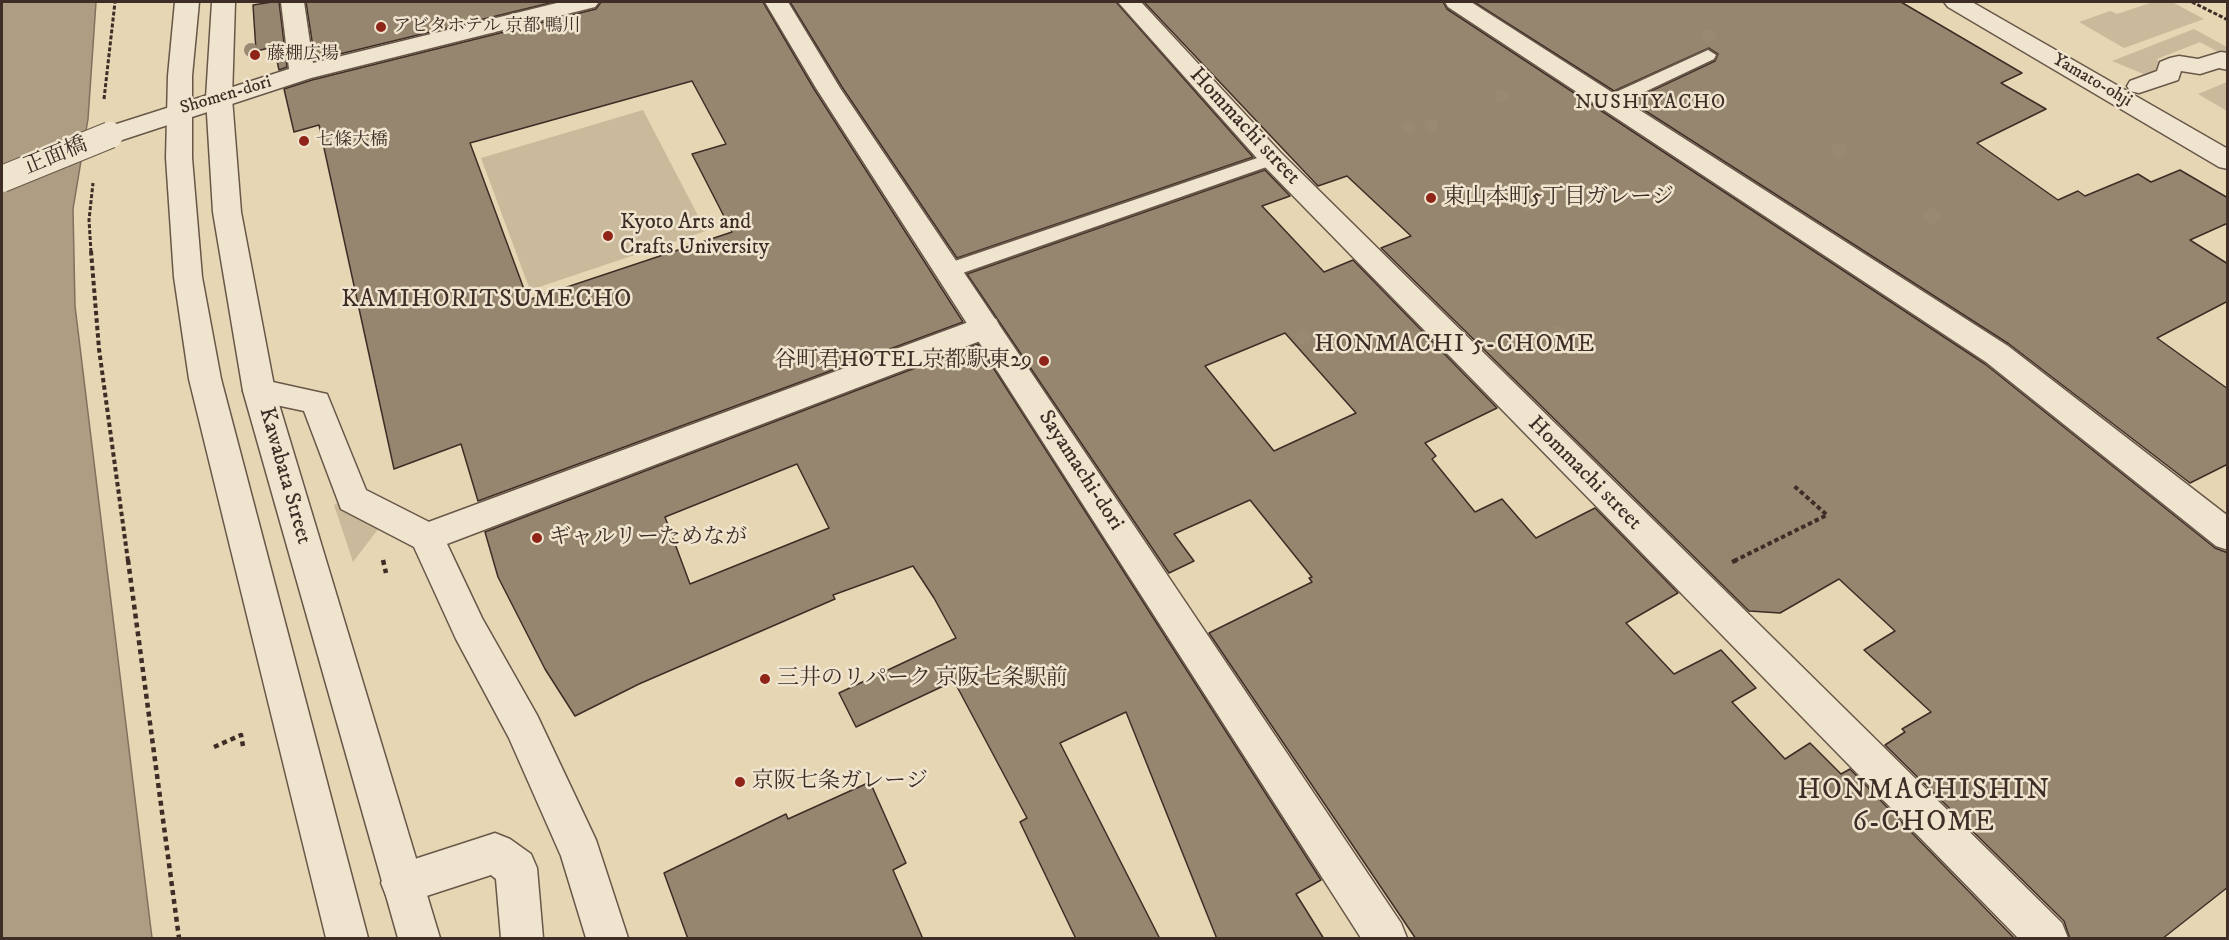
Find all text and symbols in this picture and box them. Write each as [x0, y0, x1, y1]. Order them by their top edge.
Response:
place label: アビタホテル 京都 鴨川 [393, 16, 581, 38]
marker: アビタホテル 京都 鴨川 [374, 20, 388, 34]
place label: 藤棚広場 [267, 44, 339, 66]
marker: 藤棚広場 [248, 48, 262, 62]
street label: Yamato-ohji [2049, 50, 2135, 112]
street label: Hommachi street [1183, 63, 1305, 191]
street label: Shomen-dori [178, 72, 274, 120]
district label: NUSHIYACHO [1575, 92, 1727, 116]
place label: 七條大橋 [316, 130, 388, 152]
street label: 正面橋 [20, 132, 92, 182]
marker: 七條大橋 [297, 134, 311, 148]
place label: 東山本町5丁目ガレージ [1443, 185, 1674, 211]
marker: 東山本町5丁目ガレージ [1424, 191, 1438, 205]
place label: Kyoto Arts and Crafts University [620, 210, 769, 262]
marker: Kyoto Arts and Crafts University [601, 229, 615, 243]
district label: KAMIHORITSUMECHO [341, 287, 633, 315]
district label: HONMACHI 5-CHOME [1314, 332, 1596, 360]
place label: 谷町君HOTEL京都駅東29 [774, 348, 1032, 374]
marker: 谷町君HOTEL京都駅東29 [1037, 354, 1051, 368]
street label: Kawabata Street [252, 405, 316, 547]
street label: Sayamachi-dori [1031, 406, 1129, 536]
street label: Hommachi street [1521, 411, 1647, 537]
place label: ギャルリーためなが [549, 525, 747, 551]
marker: ギャルリーためなが [530, 531, 544, 545]
place label: 三井のリパーク 京阪七条駅前 [777, 666, 1068, 692]
marker: 三井のリパーク 京阪七条駅前 [758, 672, 772, 686]
place label: 京阪七条ガレージ [752, 769, 928, 795]
marker: 京阪七条ガレージ [733, 775, 747, 789]
district label: HONMACHISHIN 6-CHOME [1797, 775, 2051, 841]

